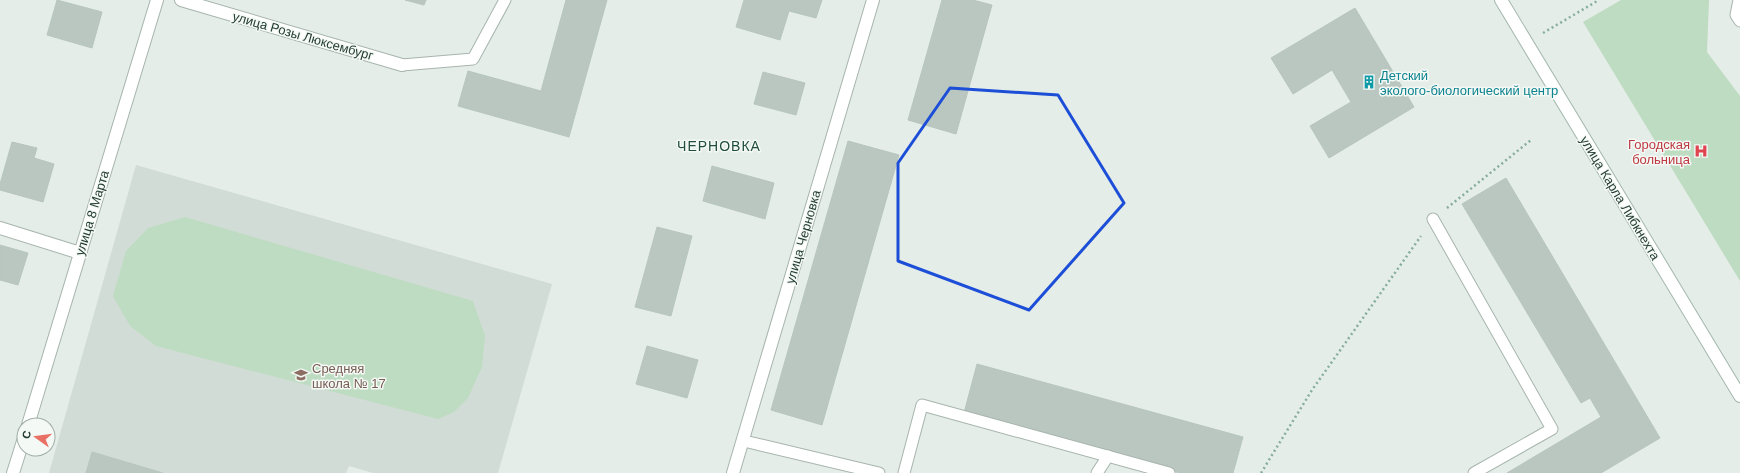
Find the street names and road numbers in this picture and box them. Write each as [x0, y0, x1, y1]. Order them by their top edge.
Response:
street label: улица Розы Люксембург [231, 9, 375, 63]
street label: улица Карла Либкнехта [1577, 133, 1663, 263]
street label: улица 8 Марта [72, 168, 112, 257]
street label: улица Черновка [782, 188, 824, 286]

